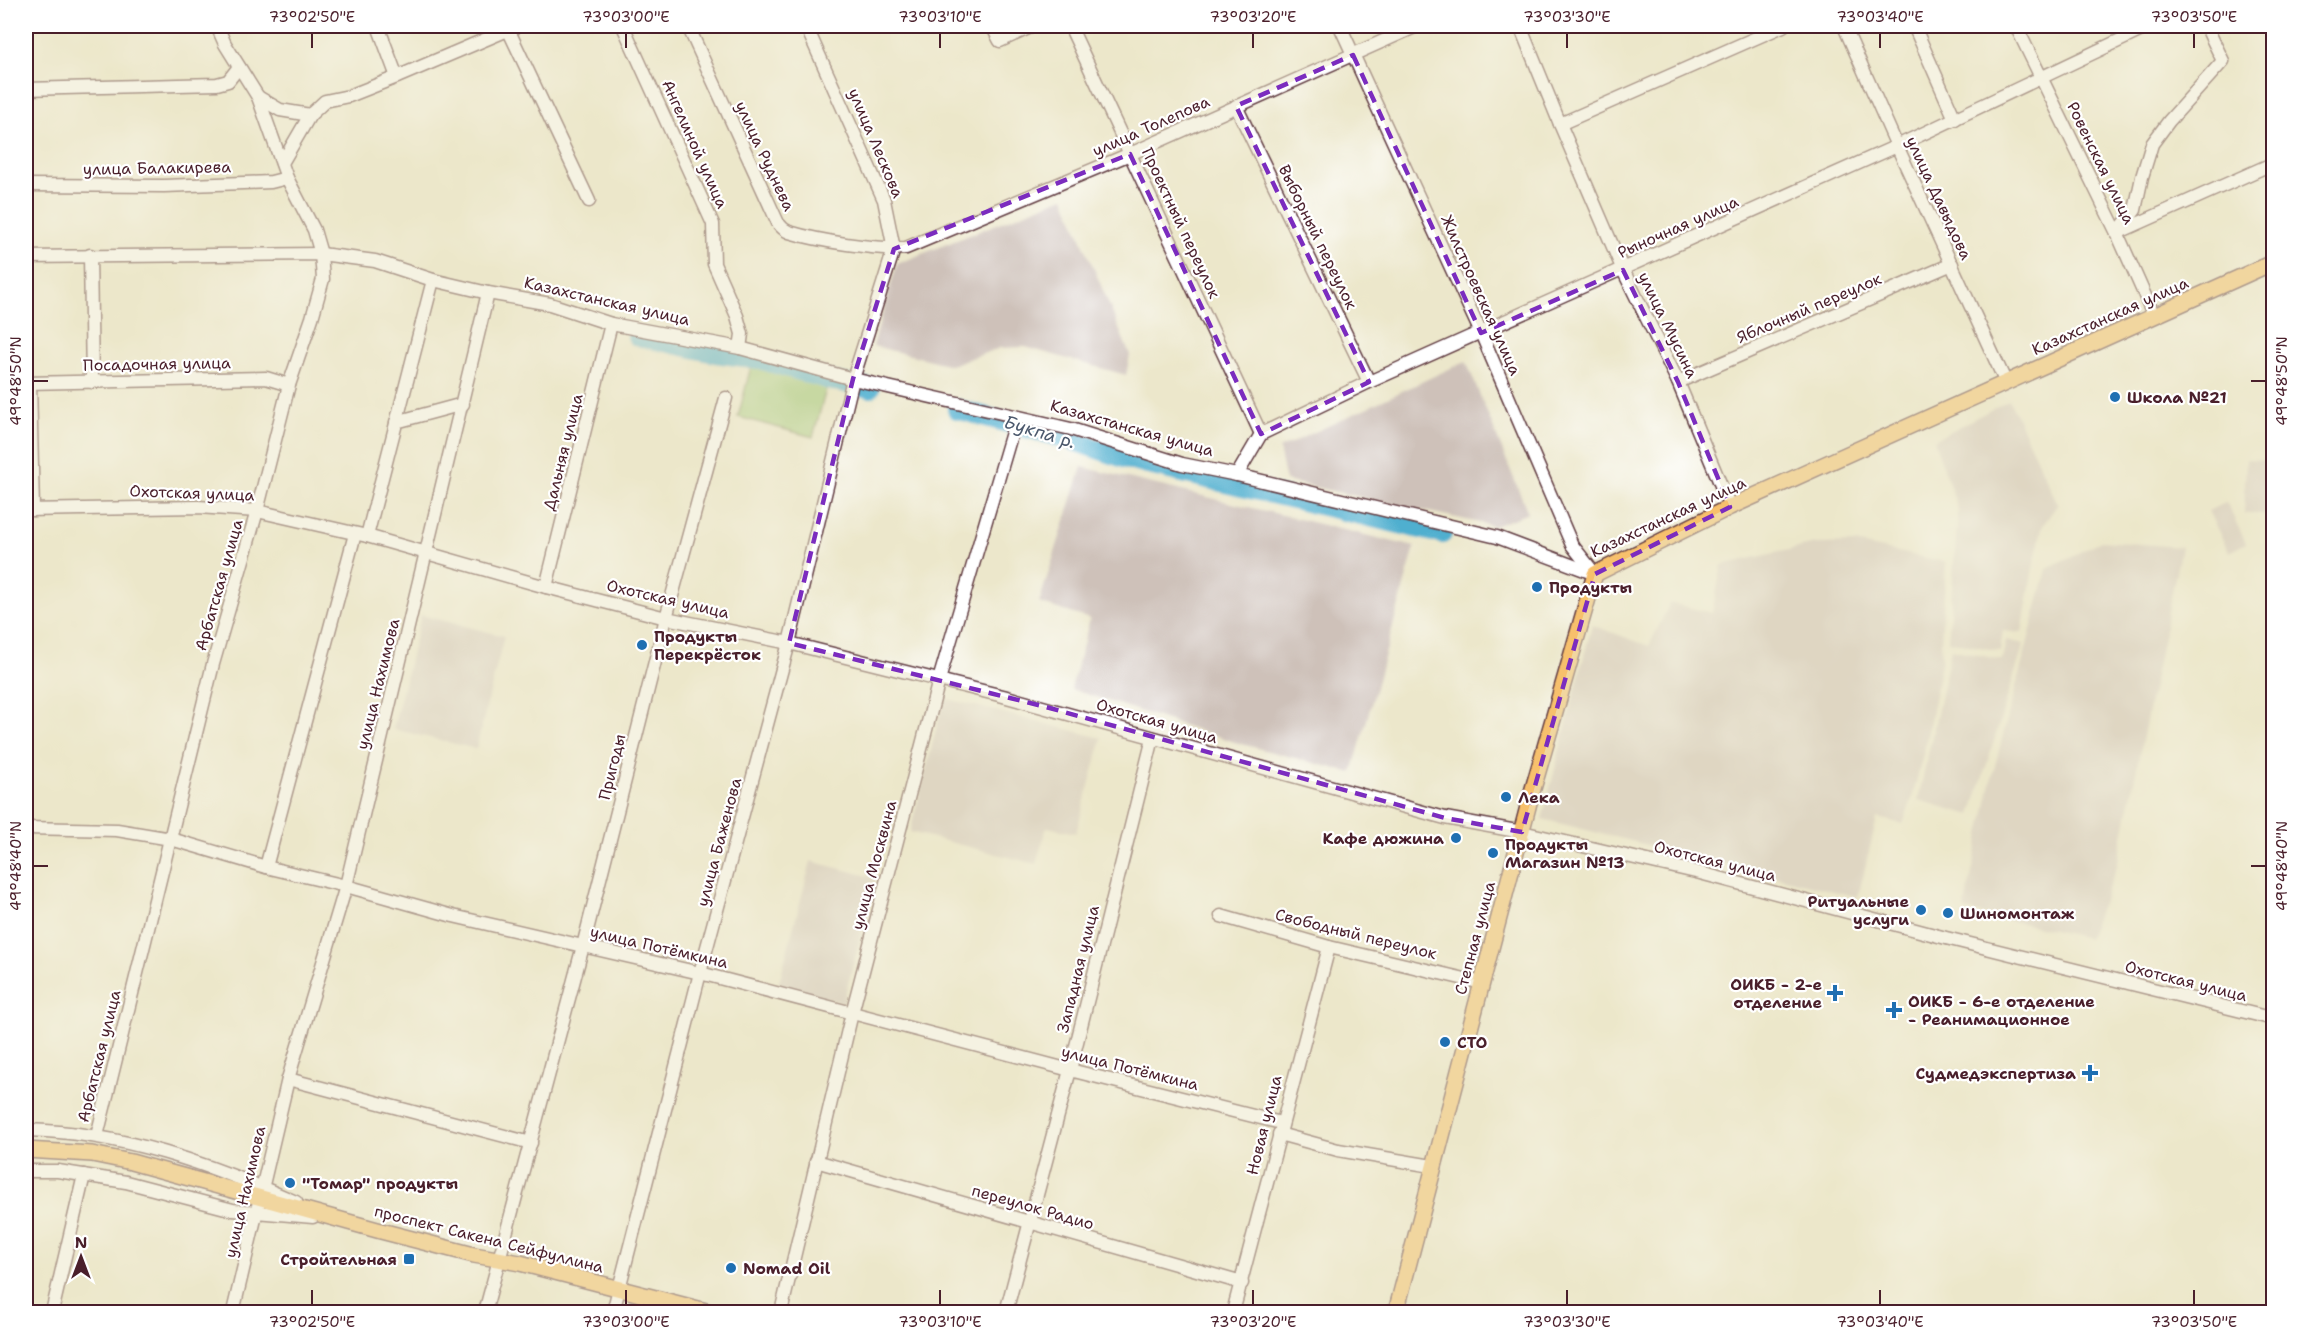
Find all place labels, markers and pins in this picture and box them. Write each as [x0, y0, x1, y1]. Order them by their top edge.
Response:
place label: Школа №21 [2127, 387, 2227, 408]
marker: Школа №21 [2108, 390, 2122, 404]
place label: Продукты [1549, 577, 1633, 598]
marker: Продукты [1530, 580, 1544, 594]
place label: Продукты Перекрёсток [654, 626, 761, 665]
marker: Продукты Перекрёсток [635, 638, 649, 652]
place label: Лека [1518, 787, 1560, 808]
marker: Лека [1499, 790, 1513, 804]
place label: Кафе дюжина [1323, 828, 1444, 849]
marker: Кафе дюжина [1449, 831, 1463, 845]
place label: Продукты Магазин №13 [1505, 834, 1625, 873]
marker: Продукты Магазин №13 [1486, 846, 1500, 860]
place label: Ритуальные услуги [1808, 891, 1909, 930]
marker: Ритуальные услуги [1914, 903, 1928, 917]
place label: Шиномонтаж [1960, 903, 2075, 924]
marker: Шиномонтаж [1941, 906, 1955, 920]
place label: ОИКБ - 2-е отделение [1730, 974, 1822, 1013]
marker: ОИКБ - 2-е отделение [1826, 984, 1844, 1002]
place label: ОИКБ - 6-е отделение - Реанимационное [1908, 991, 2095, 1030]
marker: ОИКБ - 6-е отделение - Реанимационное [1885, 1001, 1903, 1019]
place label: СТО [1457, 1032, 1488, 1053]
marker: СТО [1438, 1035, 1452, 1049]
place label: Судмедэкспертиза [1916, 1063, 2076, 1084]
marker: Судмедэкспертиза [2081, 1064, 2099, 1082]
place label: "Томар" продукты [302, 1173, 458, 1194]
marker: "Томар" продукты [283, 1176, 297, 1190]
place label: Стройтельная [280, 1249, 397, 1270]
marker: Стройтельная [402, 1252, 416, 1266]
place label: Nomad Oil [743, 1258, 831, 1279]
marker: Nomad Oil [724, 1261, 738, 1275]

